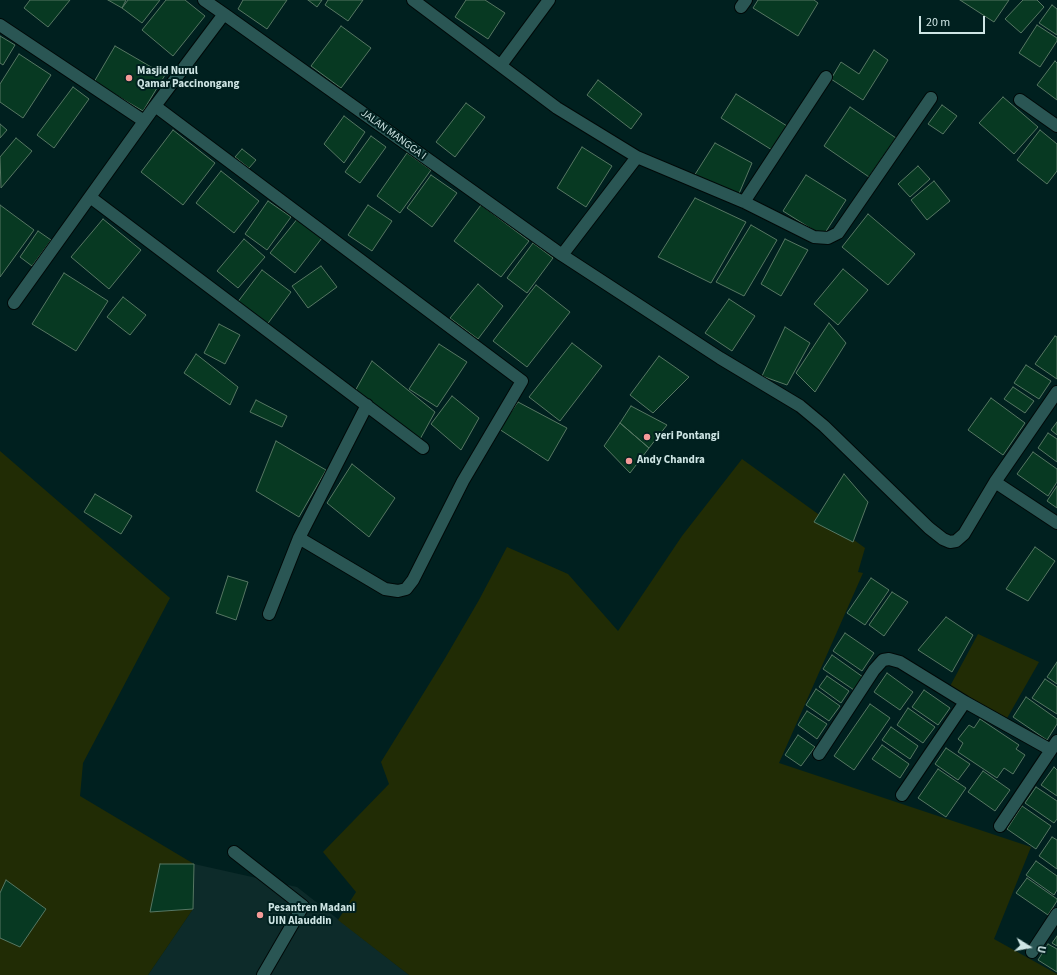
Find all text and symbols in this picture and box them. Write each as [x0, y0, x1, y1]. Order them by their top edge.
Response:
scale bar [921, 8, 987, 34]
text: 20 m [926, 14, 950, 31]
place label: Masjid Nurul Qamar Paccinongang [137, 65, 239, 91]
marker: Masjid Nurul Qamar Paccinongang [124, 73, 134, 83]
street label: JALAN MANGGA I [358, 107, 428, 163]
place label: yeri Pontangi [655, 430, 720, 444]
marker: yeri Pontangi [642, 432, 652, 442]
place label: Andy Chandra [637, 454, 705, 468]
marker: Andy Chandra [624, 456, 634, 466]
place label: Pesantren Madani UIN Alauddin [268, 902, 355, 928]
marker: Pesantren Madani UIN Alauddin [255, 910, 265, 920]
north arrow [1009, 927, 1049, 967]
text: U [1033, 944, 1049, 954]

